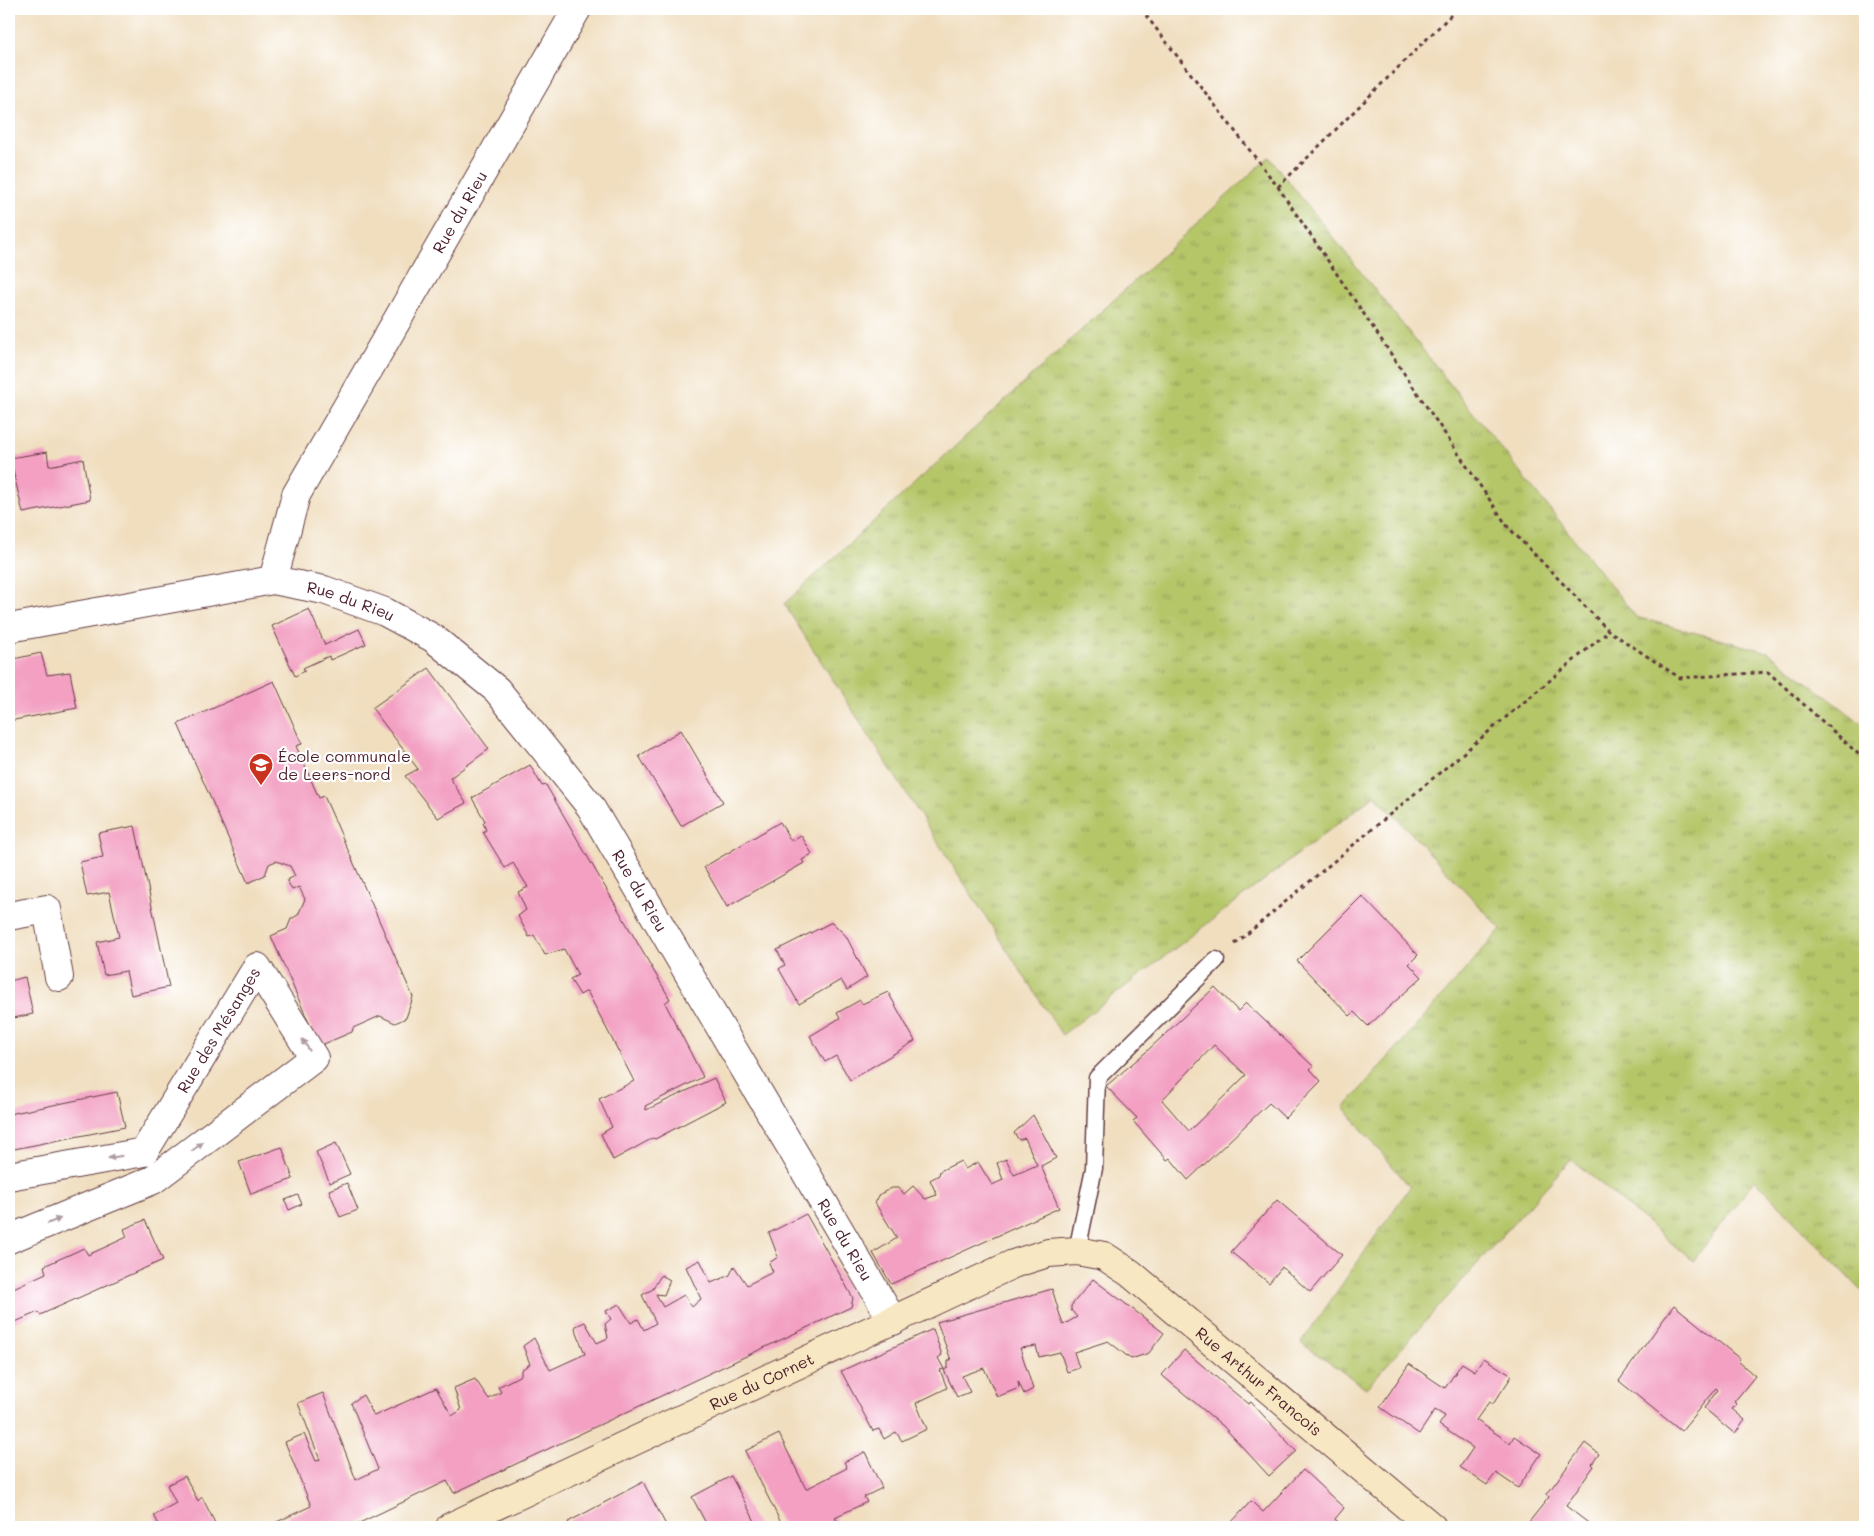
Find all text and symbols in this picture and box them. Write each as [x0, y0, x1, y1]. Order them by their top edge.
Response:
street label: Rue du Rieu [427, 167, 491, 257]
street label: Rue du Rieu [305, 576, 399, 625]
place label: École communale de Leers-nord [278, 745, 411, 784]
school or university icon: École communale de Leers-nord [248, 752, 274, 786]
street label: Rue du Rieu [608, 845, 673, 935]
street label: Rue des Mésanges [172, 963, 264, 1097]
one-way arrow [301, 1038, 311, 1051]
one-way arrow [190, 1141, 203, 1152]
one-way arrow [107, 1153, 123, 1161]
street label: Rue du Rieu [813, 1194, 878, 1284]
one-way arrow [47, 1216, 61, 1224]
street label: Rue Arthur Francois [1192, 1322, 1327, 1440]
street label: Rue du Cornet [706, 1348, 817, 1414]

